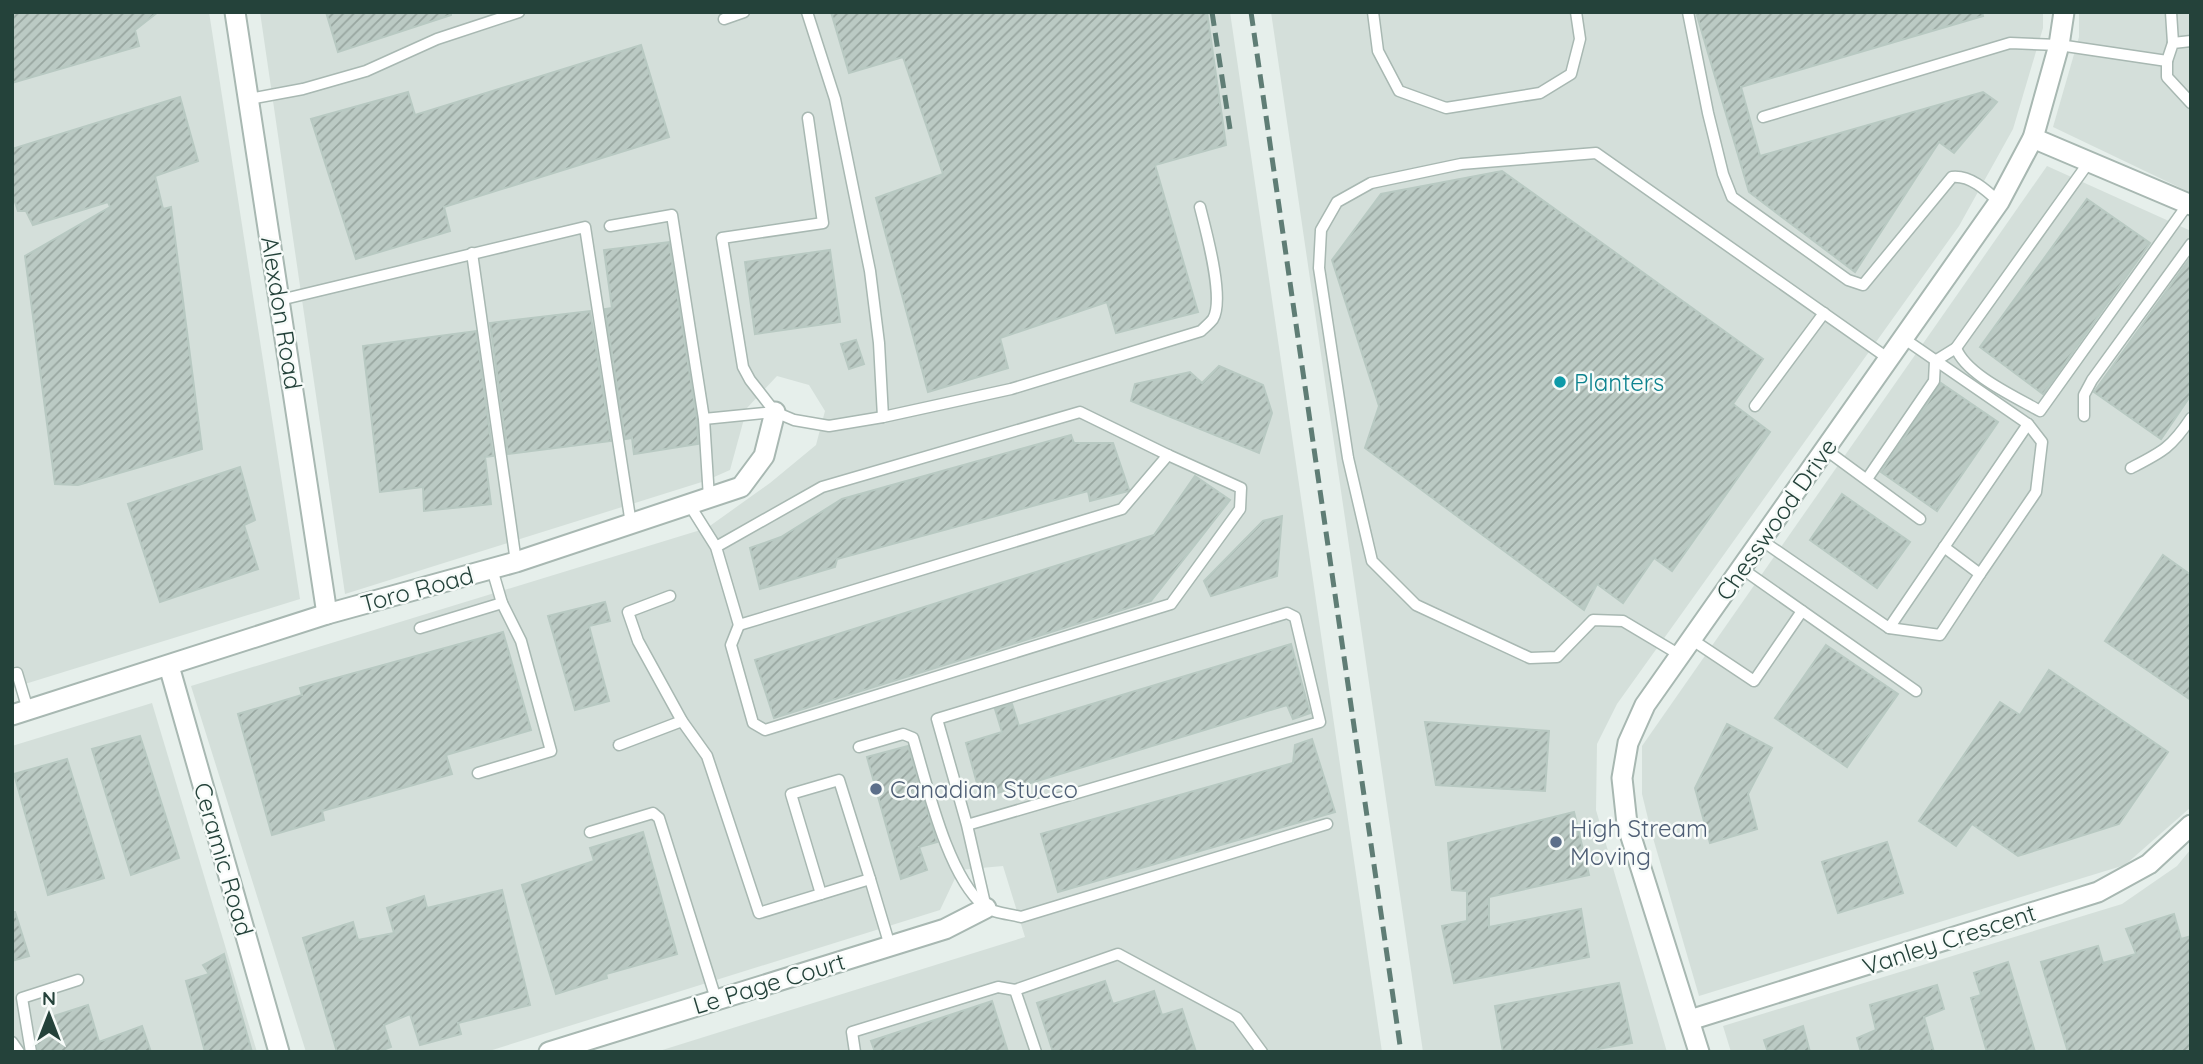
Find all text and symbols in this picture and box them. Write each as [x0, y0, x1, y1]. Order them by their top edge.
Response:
street label: Alexdon Road [255, 234, 309, 392]
place label: Planters [1574, 367, 1664, 397]
marker: Planters [1552, 374, 1568, 390]
street label: Chesswood Drive [1709, 432, 1843, 606]
street label: Toro Road [357, 560, 477, 618]
place label: Canadian Stucco [890, 774, 1078, 804]
street label: Ceramic Road [188, 779, 260, 939]
marker: Canadian Stucco [868, 781, 884, 797]
place label: High Stream Moving [1570, 813, 1708, 871]
marker: High Stream Moving [1548, 834, 1564, 850]
street label: Vanley Crescent [1859, 897, 2039, 981]
street label: Le Page Court [689, 946, 849, 1020]
north arrow [14, 980, 84, 1050]
text: N [42, 986, 56, 1010]

